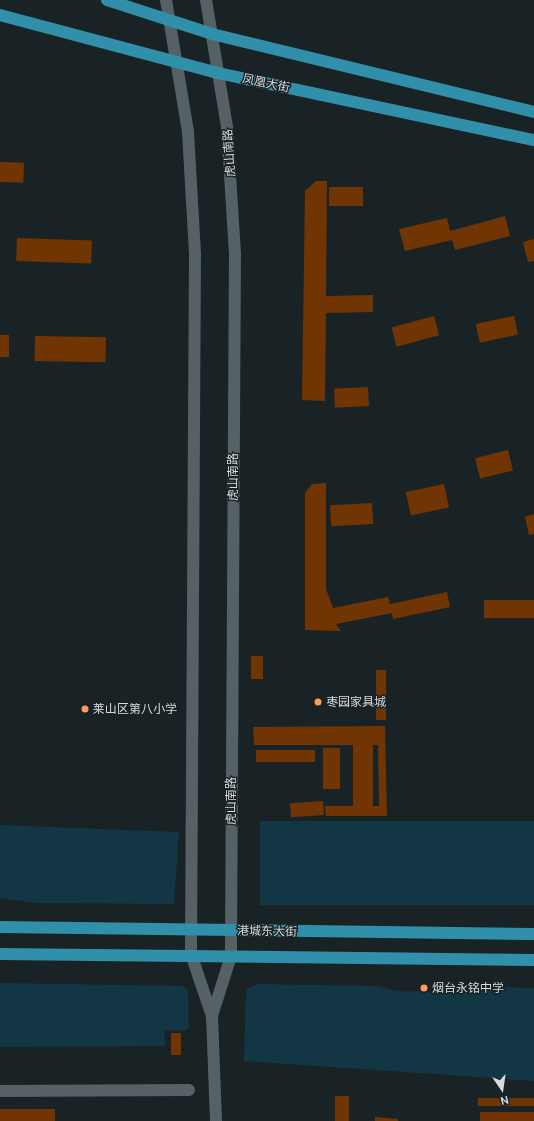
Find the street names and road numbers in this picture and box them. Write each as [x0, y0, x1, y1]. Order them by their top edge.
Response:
street label: 凤凰大街 [241, 71, 291, 95]
street label: 虎山南路 [220, 129, 238, 177]
street label: 虎山南路 [226, 453, 240, 501]
street label: 虎山南路 [224, 777, 238, 825]
street label: 港城东大街 [237, 923, 297, 939]

